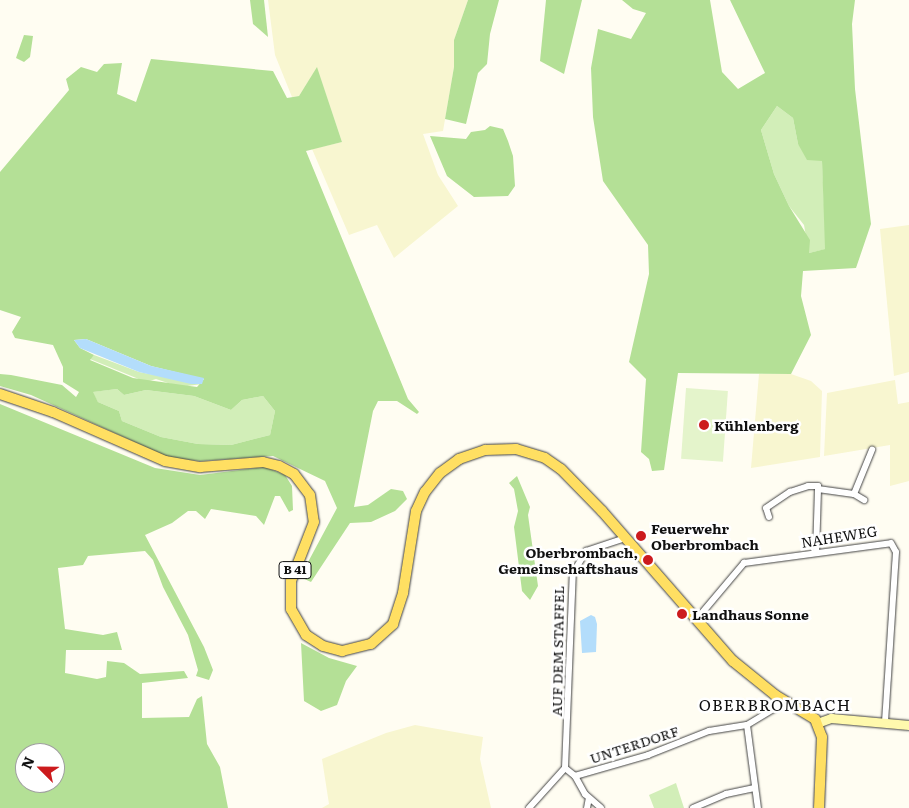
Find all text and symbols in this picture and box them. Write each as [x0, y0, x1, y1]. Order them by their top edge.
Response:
place label: Kühlenberg [714, 417, 799, 433]
marker: Kühlenberg [698, 419, 710, 431]
place label: Feuerwehr Oberbrombach [651, 520, 759, 552]
street label: NAHEWEG [800, 522, 878, 550]
marker: Feuerwehr Oberbrombach [635, 530, 647, 542]
place label: Oberbrombach, Gemeinschaftshaus [498, 544, 638, 576]
marker: Oberbrombach, Gemeinschaftshaus [642, 554, 654, 566]
road number: B 41 [278, 560, 312, 580]
street label: AUF DEM STAFFEL [547, 585, 567, 717]
place label: Landhaus Sonne [692, 606, 809, 622]
marker: Landhaus Sonne [676, 608, 688, 620]
district label: OBERBROMBACH [697, 694, 853, 714]
street label: UNTERDORF [587, 722, 681, 766]
north arrow [15, 743, 65, 793]
text: N [16, 753, 39, 772]

